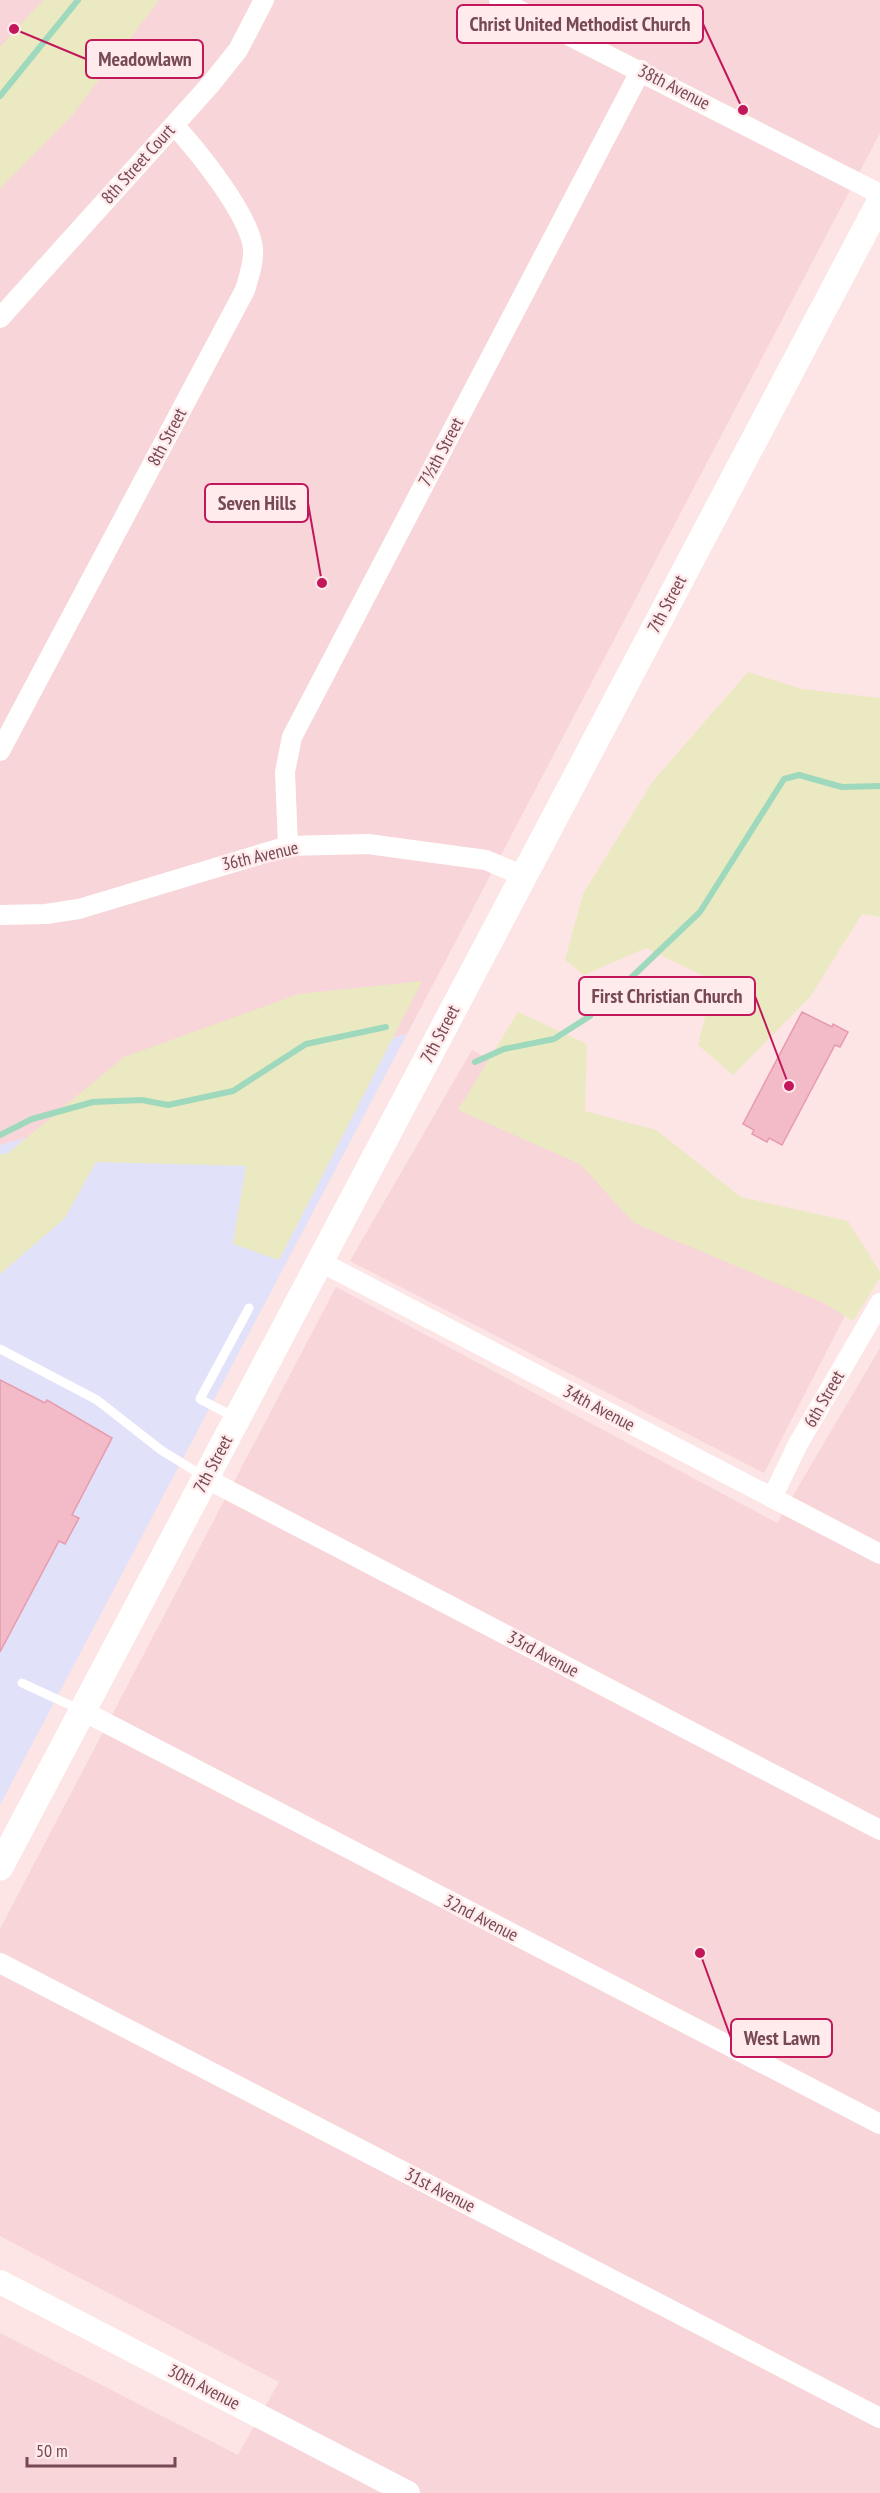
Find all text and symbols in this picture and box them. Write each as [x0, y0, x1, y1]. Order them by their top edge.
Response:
callout: Christ United Methodist Church [457, 5, 703, 43]
text: Christ United Methodist Church [469, 11, 691, 37]
callout: Meadowlawn [86, 40, 203, 78]
text: Meadowlawn [98, 46, 192, 72]
street label: 38th Avenue [634, 59, 714, 114]
street label: 8th Street Court [96, 119, 179, 208]
street label: 8th Street [142, 404, 191, 470]
street label: 7½th Street [413, 413, 468, 490]
callout: Seven Hills [205, 484, 308, 522]
text: Seven Hills [218, 490, 296, 516]
street label: 7th Street [642, 571, 691, 636]
street label: 36th Avenue [219, 836, 300, 875]
callout: First Christian Church [579, 977, 755, 1015]
text: First Christian Church [591, 983, 743, 1009]
street label: 7th Street [415, 1001, 464, 1066]
street label: 6th Street [798, 1366, 849, 1431]
street label: 34th Avenue [559, 1379, 639, 1436]
street label: 7th Street [188, 1431, 237, 1496]
street label: 33rd Avenue [503, 1625, 583, 1682]
street label: 32nd Avenue [440, 1889, 522, 1946]
callout: West Lawn [731, 2019, 832, 2057]
text: West Lawn [743, 2025, 820, 2051]
street label: 31st Avenue [401, 2162, 479, 2217]
street label: 30th Avenue [164, 2359, 244, 2414]
scale bar [27, 2430, 176, 2468]
text: 50 m [36, 2439, 68, 2462]

